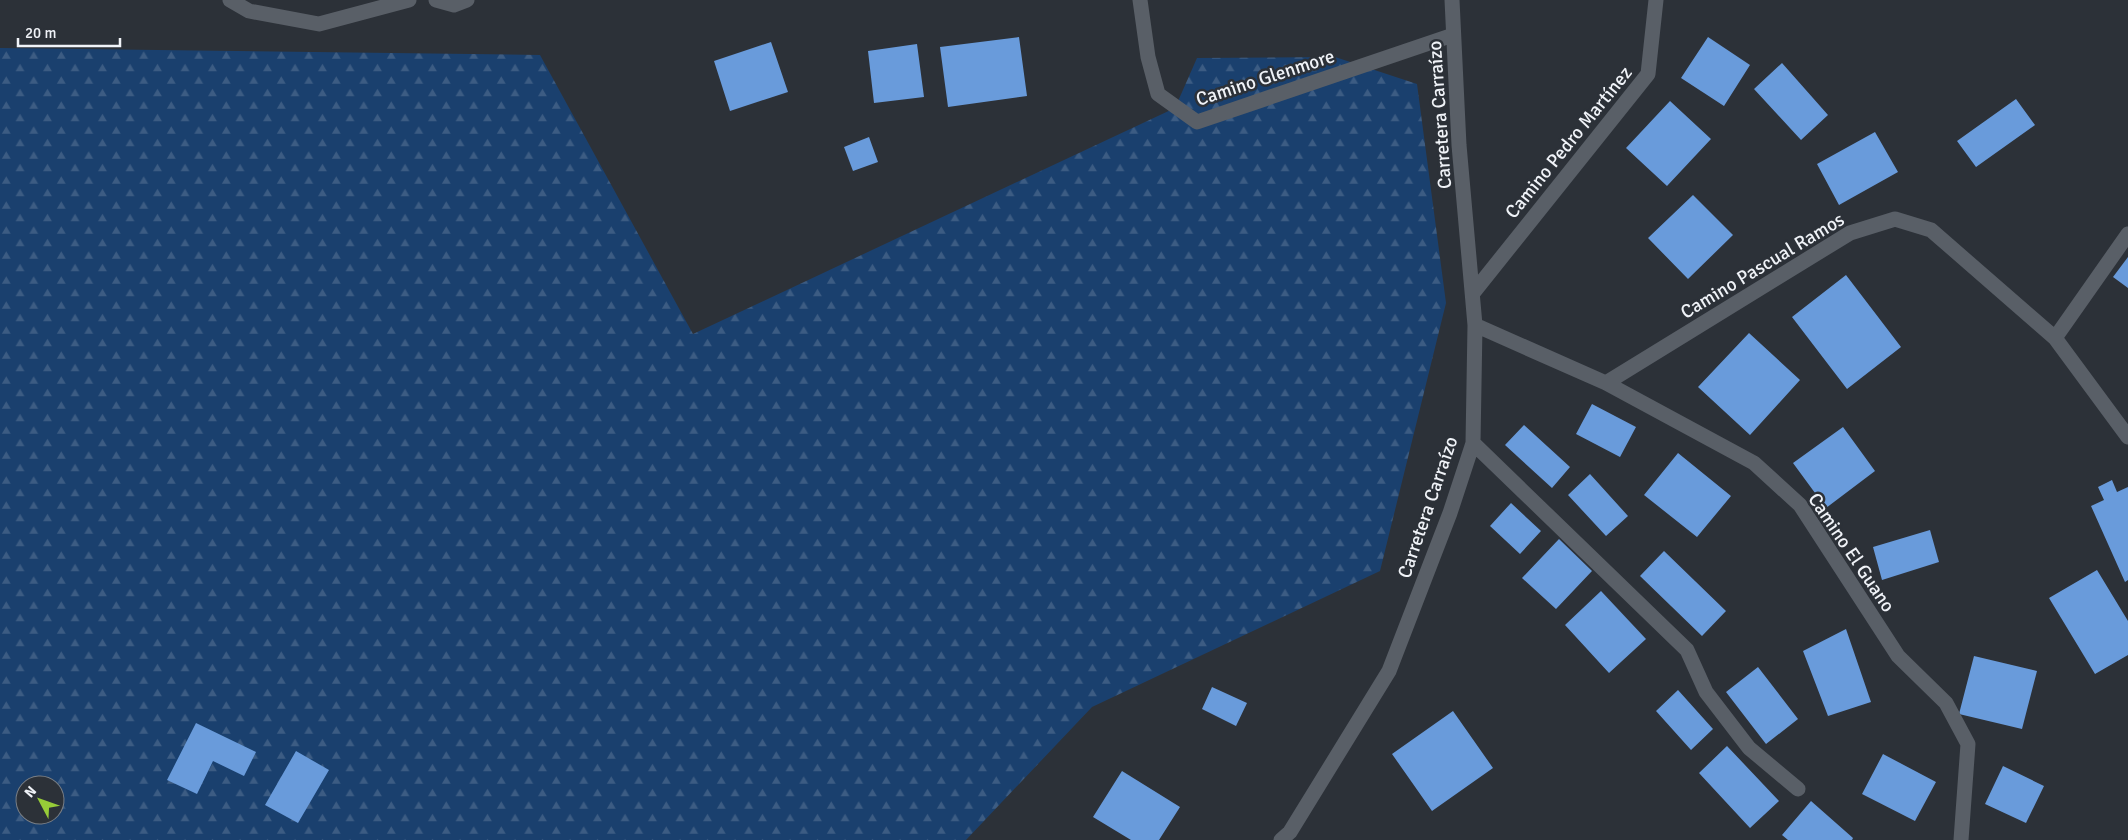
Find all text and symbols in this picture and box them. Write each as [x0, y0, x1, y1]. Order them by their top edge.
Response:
scale bar [18, 15, 120, 47]
text: 20 m [25, 24, 56, 42]
street label: Carretera Carraízo [1423, 40, 1457, 190]
street label: Camino Glenmore [1193, 44, 1338, 112]
street label: Camino Pedro Martínez [1500, 62, 1638, 224]
street label: Camino Pascual Ramos [1676, 207, 1849, 324]
street label: Carretera Carraízo [1392, 433, 1464, 581]
street label: Camino El Guano [1802, 488, 1900, 617]
north arrow [15, 775, 65, 825]
text: N [21, 783, 40, 801]

